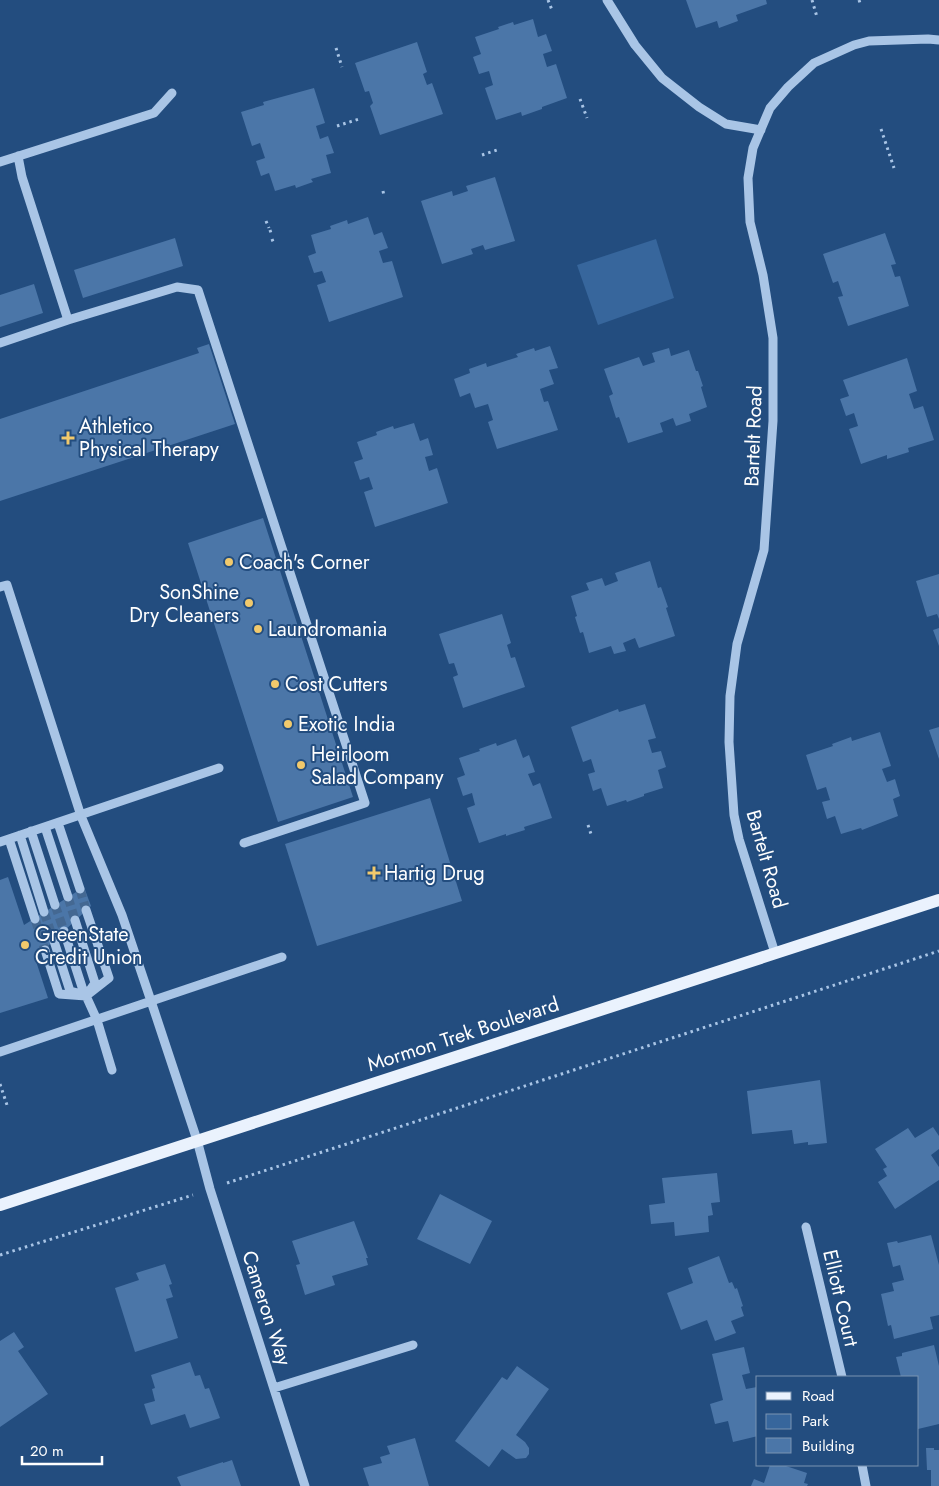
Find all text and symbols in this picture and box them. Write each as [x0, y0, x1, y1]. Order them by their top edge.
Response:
street label: Bartelt Road [737, 385, 770, 487]
place label: Athletico Physical Therapy [79, 412, 219, 464]
marker: Athletico Physical Therapy [61, 431, 75, 445]
place label: Coach's Corner [239, 548, 370, 577]
marker: Coach's Corner [223, 556, 235, 568]
place label: SonShine Dry Cleaners [129, 578, 239, 630]
marker: SonShine Dry Cleaners [243, 597, 255, 609]
place label: Laundromania [268, 615, 387, 644]
marker: Laundromania [252, 623, 264, 635]
place label: Cost Cutters [285, 670, 388, 699]
marker: Cost Cutters [269, 678, 281, 690]
place label: Exotic India [298, 710, 395, 739]
marker: Exotic India [282, 718, 294, 730]
place label: Heirloom Salad Company [311, 740, 444, 792]
marker: Heirloom Salad Company [295, 759, 307, 771]
street label: Bartelt Road [739, 806, 794, 912]
place label: Hartig Drug [384, 859, 485, 888]
marker: Hartig Drug [368, 867, 380, 879]
place label: GreenState Credit Union [35, 920, 143, 972]
marker: GreenState Credit Union [19, 939, 31, 951]
street label: Mormon Trek Boulevard [363, 990, 563, 1079]
street label: Cameron Way [234, 1247, 299, 1370]
street label: Elliott Court [815, 1247, 866, 1350]
legend [756, 1376, 919, 1466]
text: Road [802, 1385, 834, 1407]
text: Park [802, 1410, 829, 1432]
scale bar [22, 1434, 102, 1466]
text: Building [802, 1435, 854, 1457]
text: 20 m [30, 1440, 64, 1462]

